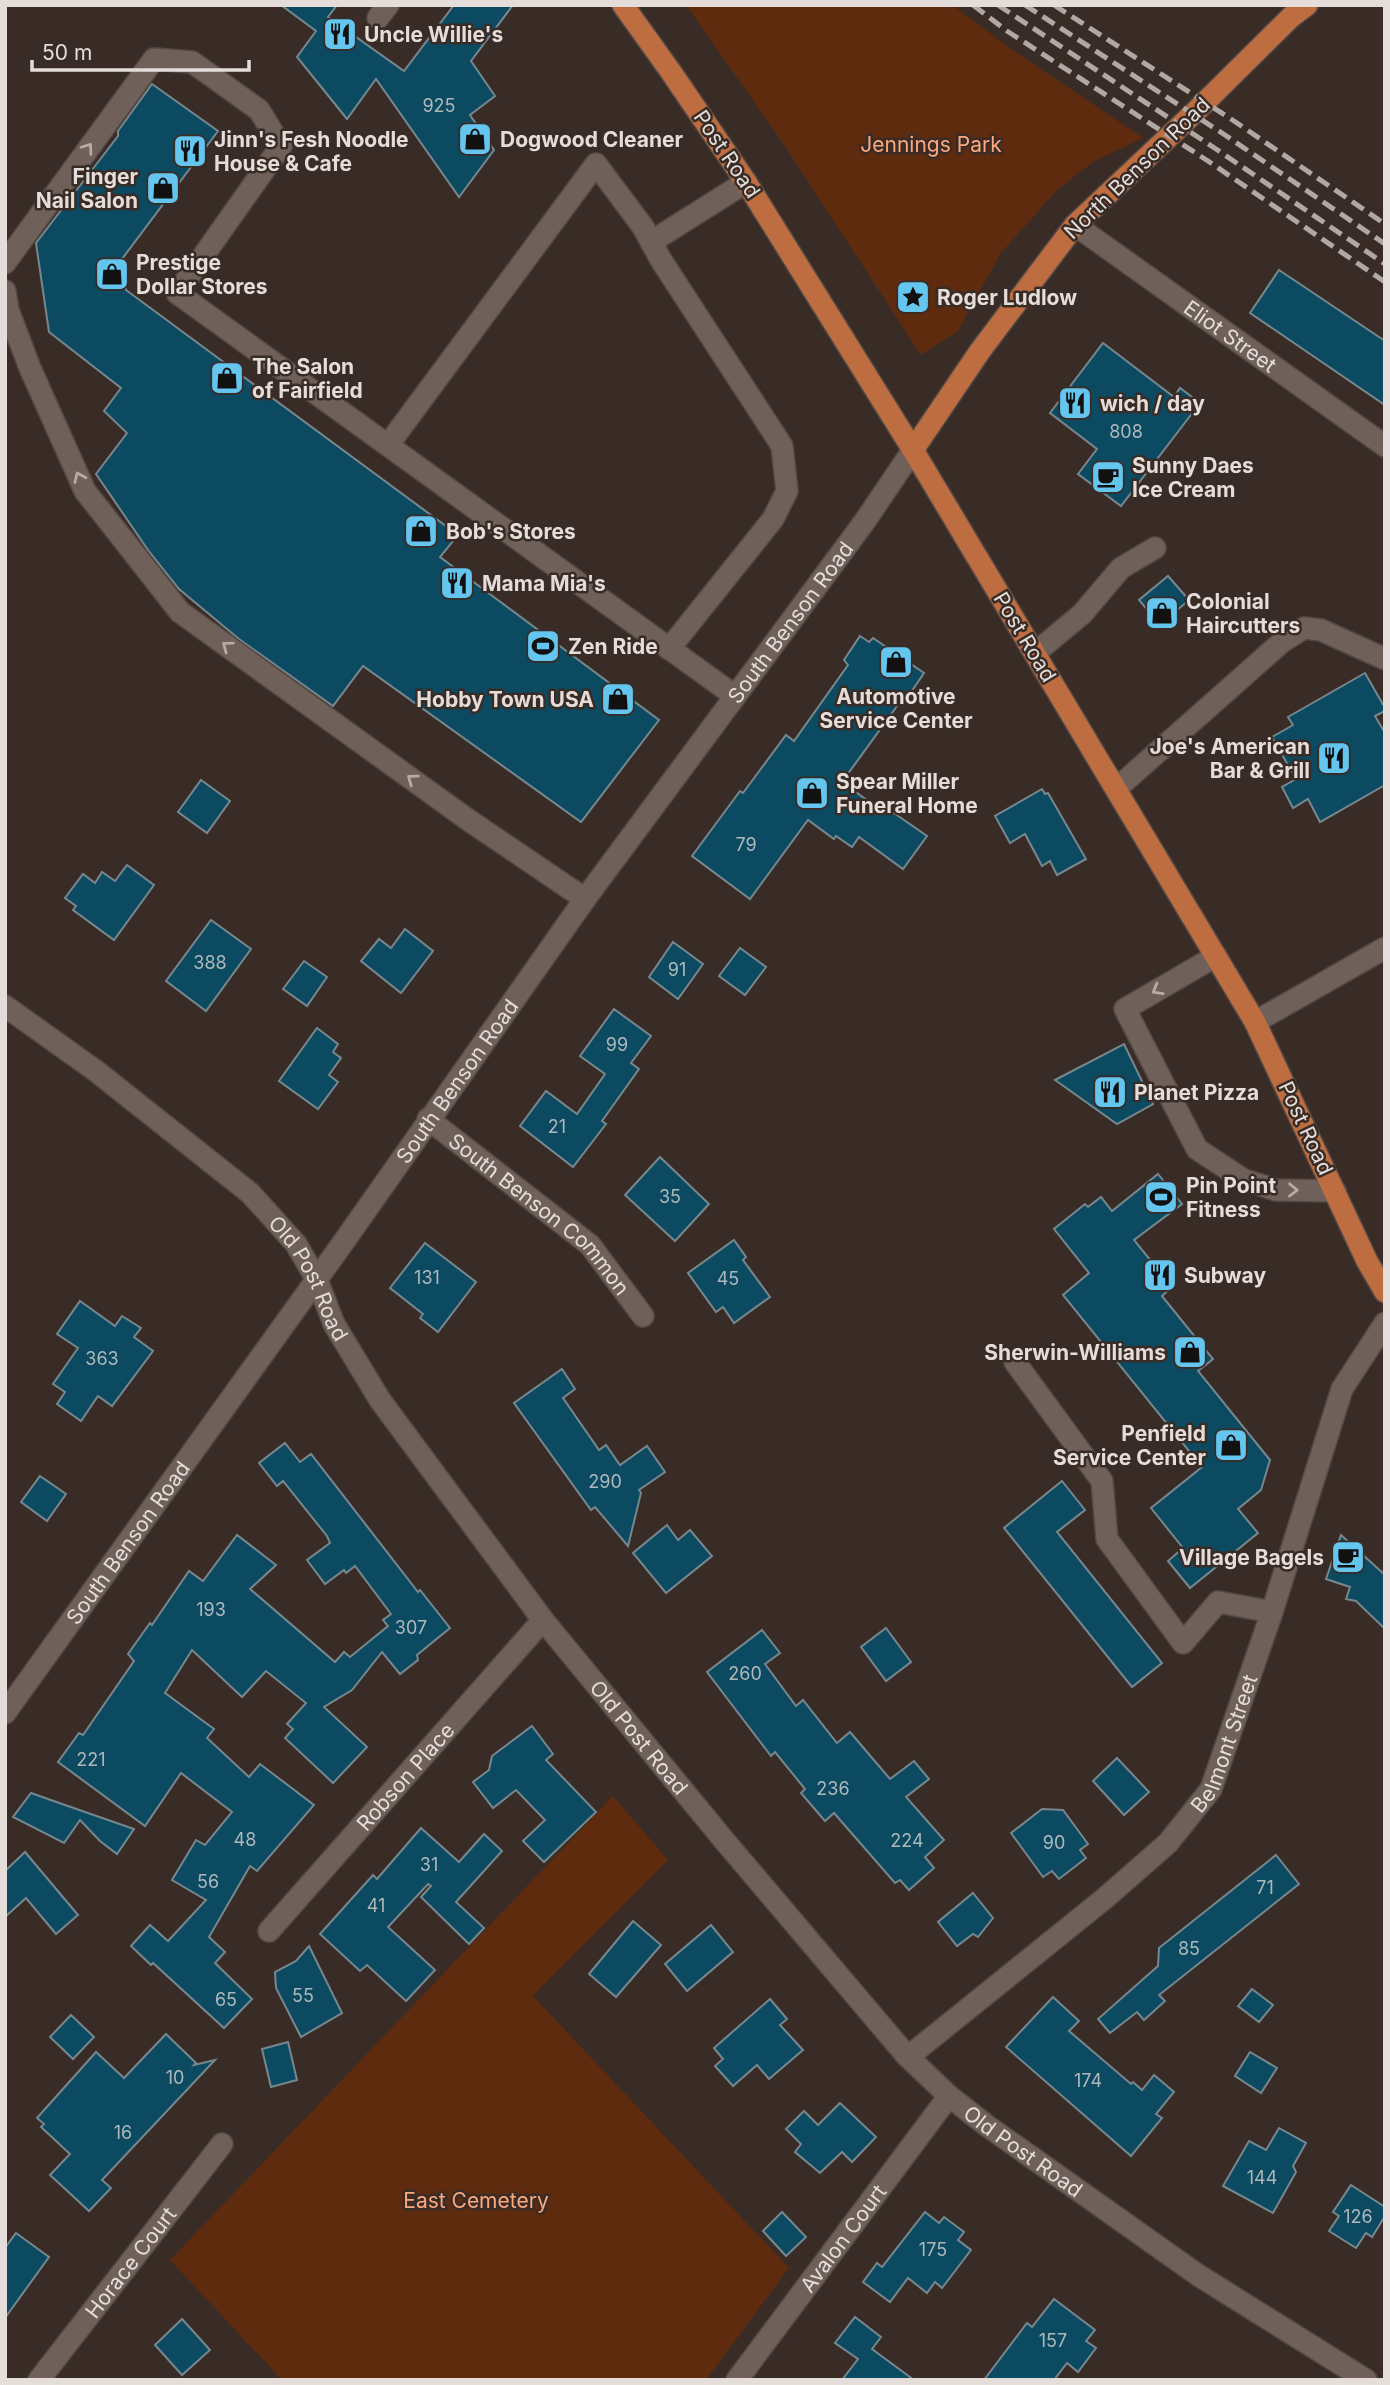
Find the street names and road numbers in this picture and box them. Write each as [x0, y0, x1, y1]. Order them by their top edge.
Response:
street label: North Benson Road [1059, 92, 1215, 244]
street label: Post Road [689, 105, 765, 203]
street label: Eliot Street [1180, 294, 1282, 377]
street label: South Benson Road [722, 536, 858, 708]
street label: Post Road [988, 588, 1062, 686]
street label: South Benson Road [391, 994, 523, 1168]
street label: Post Road [1273, 1077, 1339, 1179]
street label: South Benson Common [444, 1128, 635, 1300]
street label: Old Post Road [264, 1210, 354, 1345]
street label: South Benson Road [61, 1456, 195, 1629]
street label: Belmont Street [1185, 1671, 1262, 1817]
street label: Old Post Road [585, 1675, 693, 1799]
street label: Robson Place [351, 1717, 459, 1835]
street label: Old Post Road [959, 2100, 1088, 2202]
street label: Avalon Court [795, 2179, 891, 2297]
street label: Horace Court [80, 2202, 181, 2323]

